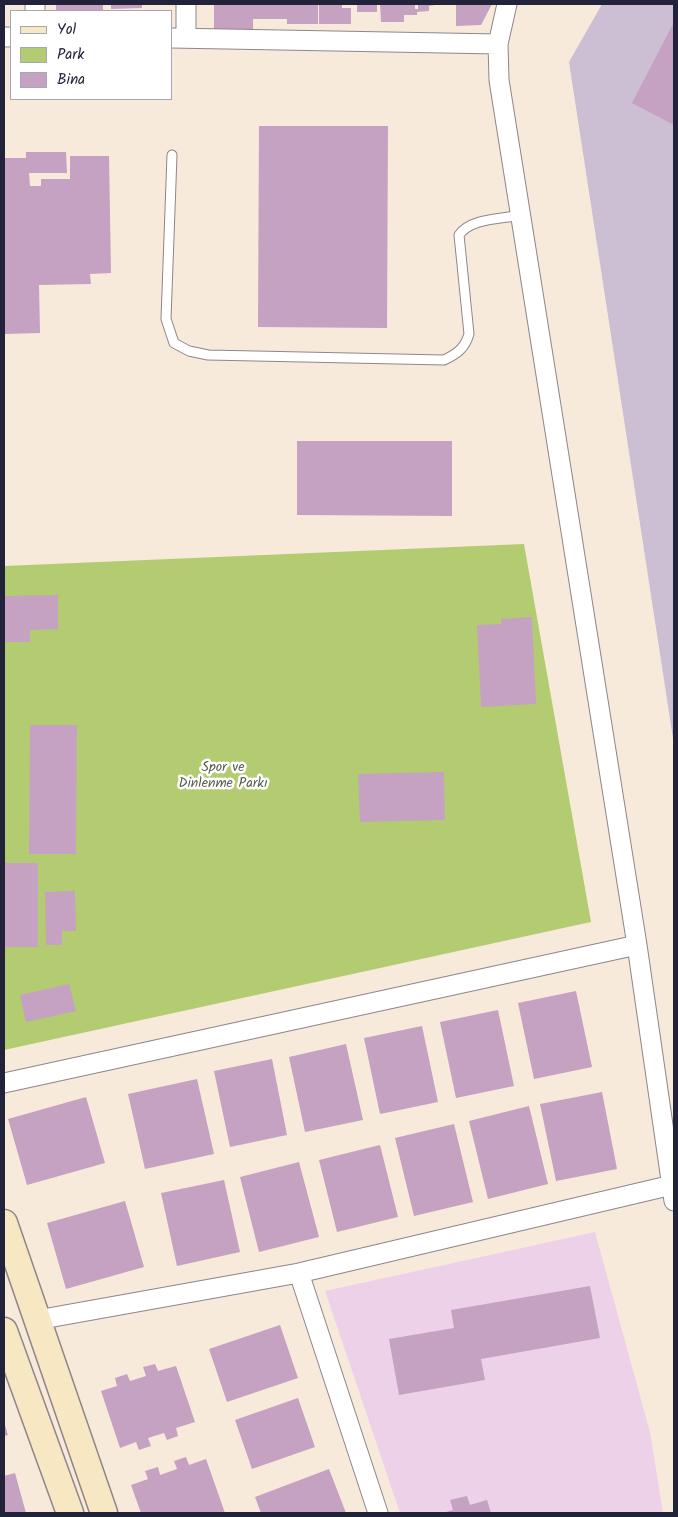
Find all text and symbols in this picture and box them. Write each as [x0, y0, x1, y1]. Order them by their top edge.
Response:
legend [10, 10, 172, 100]
text: Yol [57, 18, 76, 42]
text: Park [57, 43, 84, 67]
text: Bina [57, 68, 85, 92]
park label: Spor ve Dinlenme Parkı [178, 761, 268, 794]

